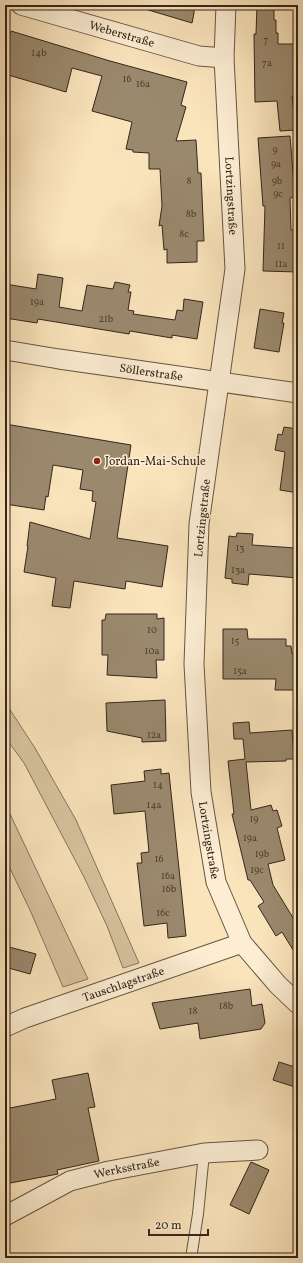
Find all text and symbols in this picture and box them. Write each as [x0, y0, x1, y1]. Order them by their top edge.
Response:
street label: Weberstraße [87, 18, 157, 52]
house number: 7 [264, 33, 269, 47]
house number: 14b [31, 46, 47, 60]
house number: 7a [262, 56, 272, 70]
house number: 16 [123, 72, 131, 86]
house number: 16a [136, 77, 150, 91]
house number: 9 [272, 143, 278, 157]
street label: Lortzingstraße [220, 156, 240, 236]
house number: 9a [271, 157, 281, 171]
house number: 8 [186, 174, 192, 188]
house number: 9b [272, 174, 283, 188]
house number: 9c [273, 187, 283, 201]
house number: 8b [186, 207, 197, 221]
house number: 8c [179, 227, 189, 241]
house number: 11 [277, 239, 285, 253]
house number: 11a [275, 257, 287, 271]
house number: 19a [30, 295, 44, 309]
house number: 21b [99, 312, 114, 326]
street label: Söllerstraße [118, 361, 184, 386]
place label: Jordan-Mai-Schule [105, 454, 206, 470]
marker: Jordan-Mai-Schule [92, 456, 102, 466]
street label: Lortzingstraße [191, 478, 215, 558]
house number: 13 [235, 541, 245, 555]
house number: 13a [231, 563, 245, 577]
house number: 10 [147, 623, 157, 637]
house number: 15 [231, 634, 240, 648]
house number: 10a [145, 644, 159, 658]
house number: 15a [233, 664, 247, 678]
house number: 12a [147, 728, 161, 742]
house number: 14 [153, 778, 163, 792]
house number: 14a [147, 798, 161, 812]
street label: Lortzingstraße [194, 800, 222, 881]
house number: 19 [249, 812, 259, 826]
house number: 19a [243, 831, 257, 845]
house number: 19b [255, 847, 270, 861]
house number: 16 [155, 852, 163, 866]
house number: 19c [250, 863, 264, 877]
house number: 16a [161, 869, 175, 883]
house number: 16b [162, 882, 177, 896]
house number: 16c [156, 906, 170, 920]
street label: Tauschlagstraße [81, 963, 167, 1006]
house number: 18b [219, 999, 234, 1013]
house number: 18 [189, 1004, 197, 1018]
street label: Werksstraße [92, 1155, 161, 1184]
scale bar [149, 1211, 208, 1237]
text: 20 m [155, 1218, 182, 1234]

